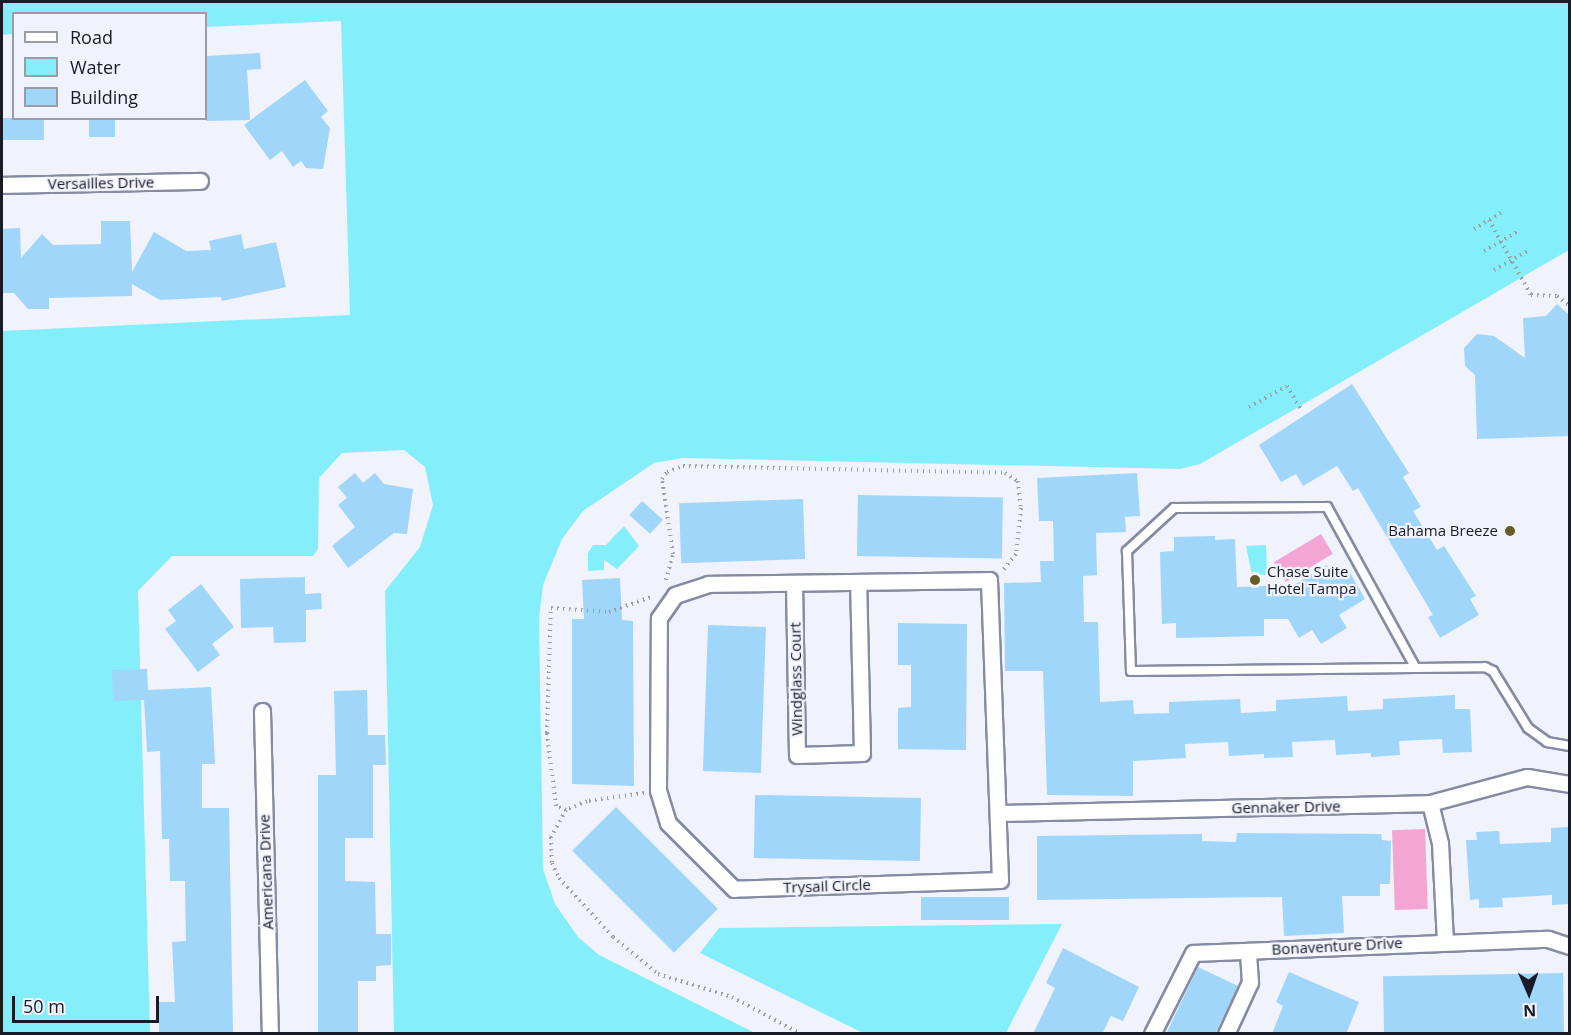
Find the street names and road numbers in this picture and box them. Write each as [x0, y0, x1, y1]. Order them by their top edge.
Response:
street label: Versailles Drive [48, 173, 154, 193]
street label: Windglass Court [786, 622, 806, 736]
street label: Gennaker Drive [1231, 797, 1341, 817]
street label: Americana Drive [255, 814, 277, 930]
street label: Trysail Circle [783, 875, 871, 897]
street label: Bonaventure Drive [1271, 934, 1403, 958]

